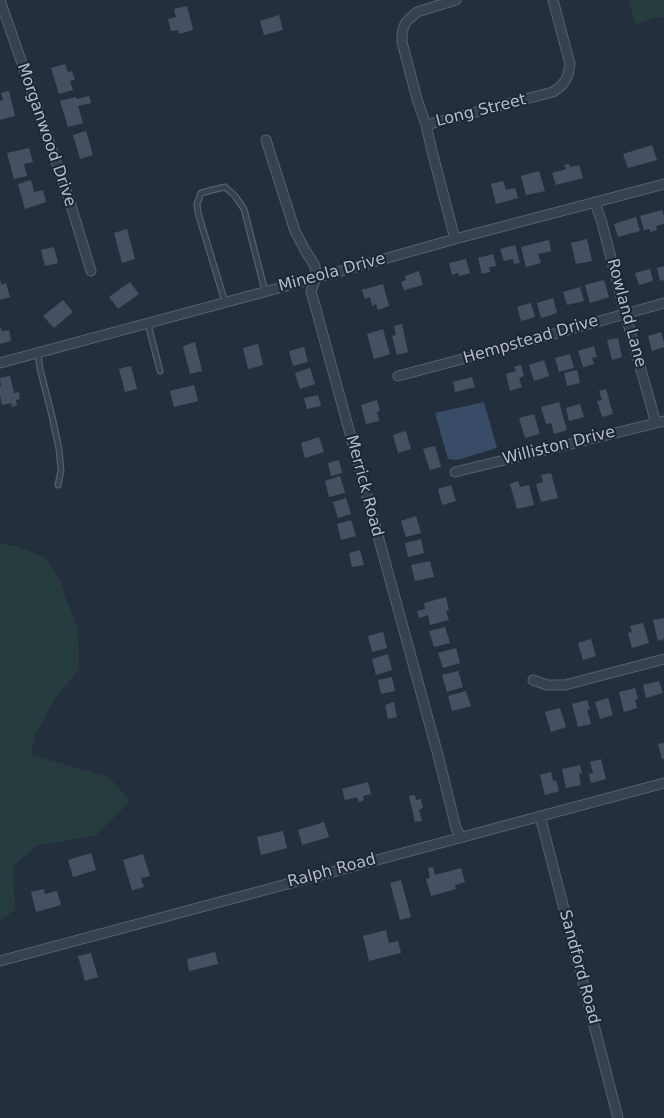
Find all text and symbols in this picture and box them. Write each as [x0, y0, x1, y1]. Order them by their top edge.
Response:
street label: Morganwood Drive [12, 61, 80, 209]
street label: Long Street [434, 91, 528, 131]
street label: Mineola Drive [276, 249, 388, 297]
street label: Rowland Lane [602, 257, 650, 369]
street label: Hempstead Drive [461, 312, 601, 368]
street label: Williston Drive [501, 423, 617, 469]
street label: Merrick Road [341, 433, 387, 539]
street label: Ralph Road [286, 850, 378, 892]
street label: Sandford Road [555, 908, 603, 1026]

